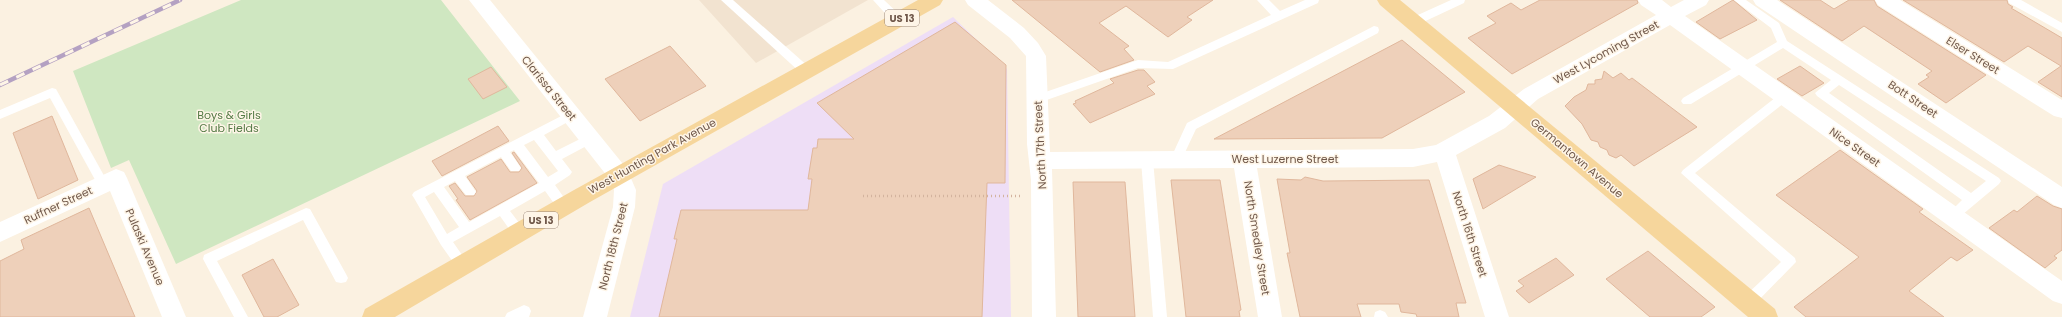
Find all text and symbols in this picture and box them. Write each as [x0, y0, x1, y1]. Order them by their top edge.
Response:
road number: US 13 [885, 10, 919, 26]
street label: West Lycoming Street [1550, 16, 1662, 88]
street label: Elser Street [1943, 32, 2003, 78]
street label: Clarissa Street [518, 52, 580, 124]
street label: Bott Street [1885, 76, 1941, 122]
street label: North 17th Street [1030, 100, 1050, 190]
park label: Boys & Girls Club Fields [197, 107, 261, 136]
street label: West Hunting Park Avenue [585, 114, 719, 198]
street label: Germantown Avenue [1527, 114, 1627, 202]
street label: Nice Street [1826, 123, 1884, 171]
street label: West Luzerne Street [1232, 151, 1338, 167]
street label: North Smedley Street [1240, 180, 1274, 296]
street label: Ruffner Street [21, 182, 95, 228]
street label: North 16th Street [1449, 189, 1491, 279]
street label: North 18th Street [594, 201, 632, 291]
street label: Pulaski Avenue [122, 206, 168, 288]
road number: US 13 [524, 212, 558, 228]

